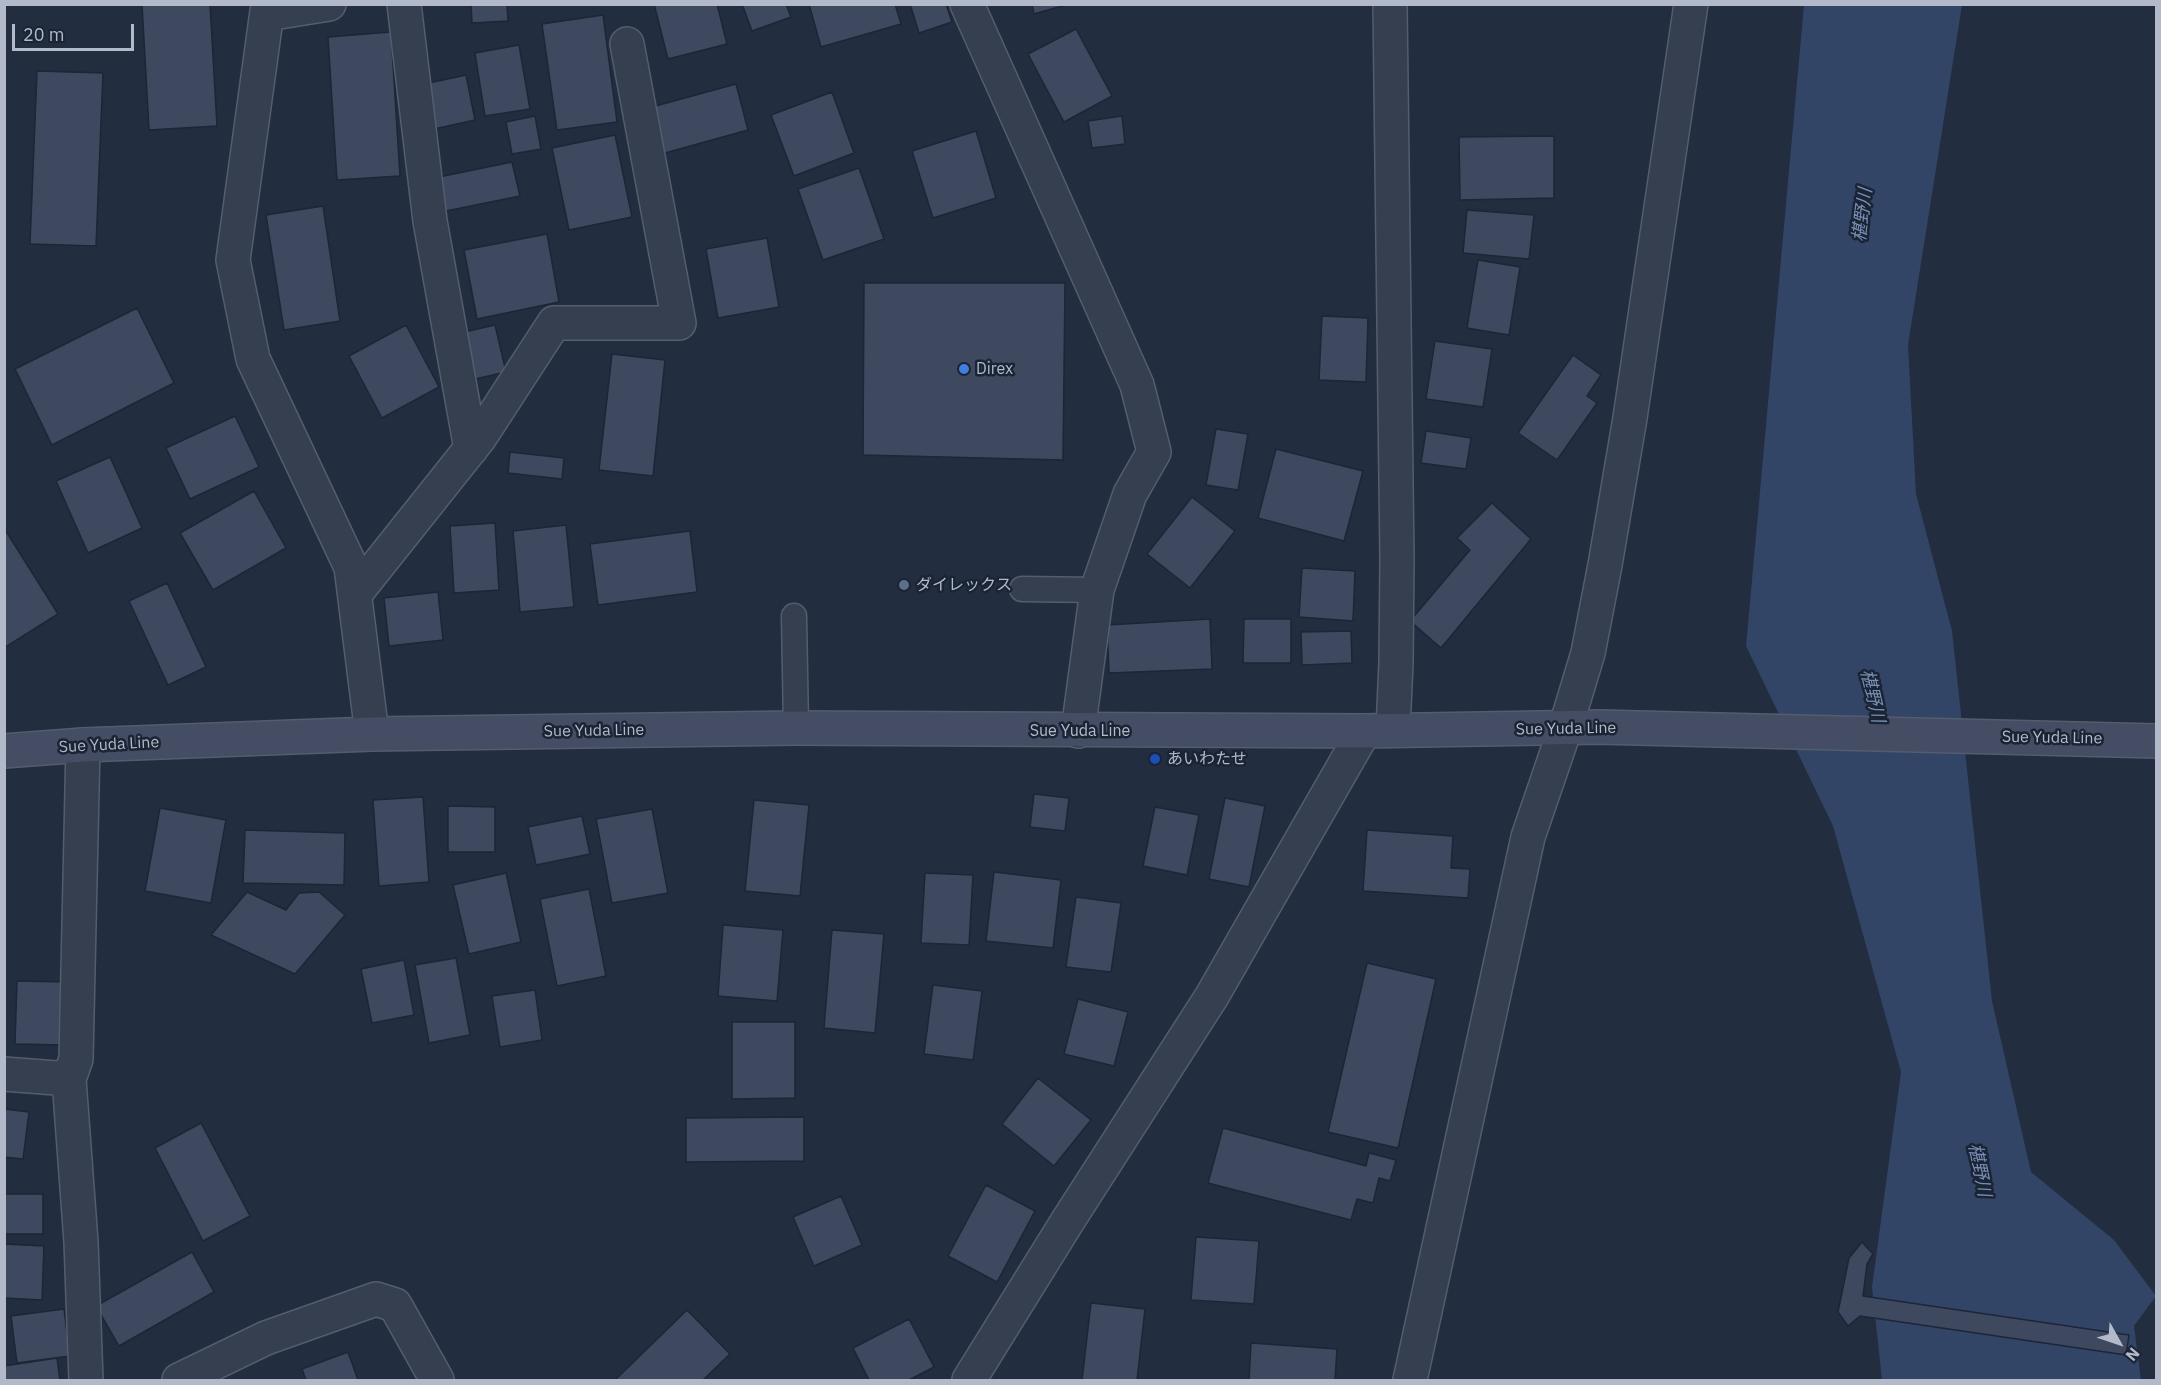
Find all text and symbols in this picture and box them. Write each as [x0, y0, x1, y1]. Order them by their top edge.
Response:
scale bar [15, 12, 136, 50]
text: 20 m [23, 23, 65, 46]
water label: 椹野川 [1849, 187, 1877, 243]
place label: Direx [976, 359, 1013, 379]
marker: Direx [957, 362, 971, 376]
place label: ダイレックス [916, 575, 1012, 595]
marker: ダイレックス [897, 578, 911, 592]
water label: 椹野川 [1855, 667, 1889, 725]
street label: Sue Yuda Line [1516, 719, 1616, 739]
street label: Sue Yuda Line [544, 721, 644, 741]
street label: Sue Yuda Line [1030, 721, 1130, 741]
street label: Sue Yuda Line [2002, 728, 2102, 748]
street label: Sue Yuda Line [58, 733, 160, 757]
place label: あいわたせ [1167, 749, 1247, 769]
marker: あいわたせ [1148, 752, 1162, 766]
water label: 椹野川 [1963, 1141, 1995, 1199]
north arrow [2089, 1313, 2149, 1373]
text: N [2121, 1344, 2144, 1365]

